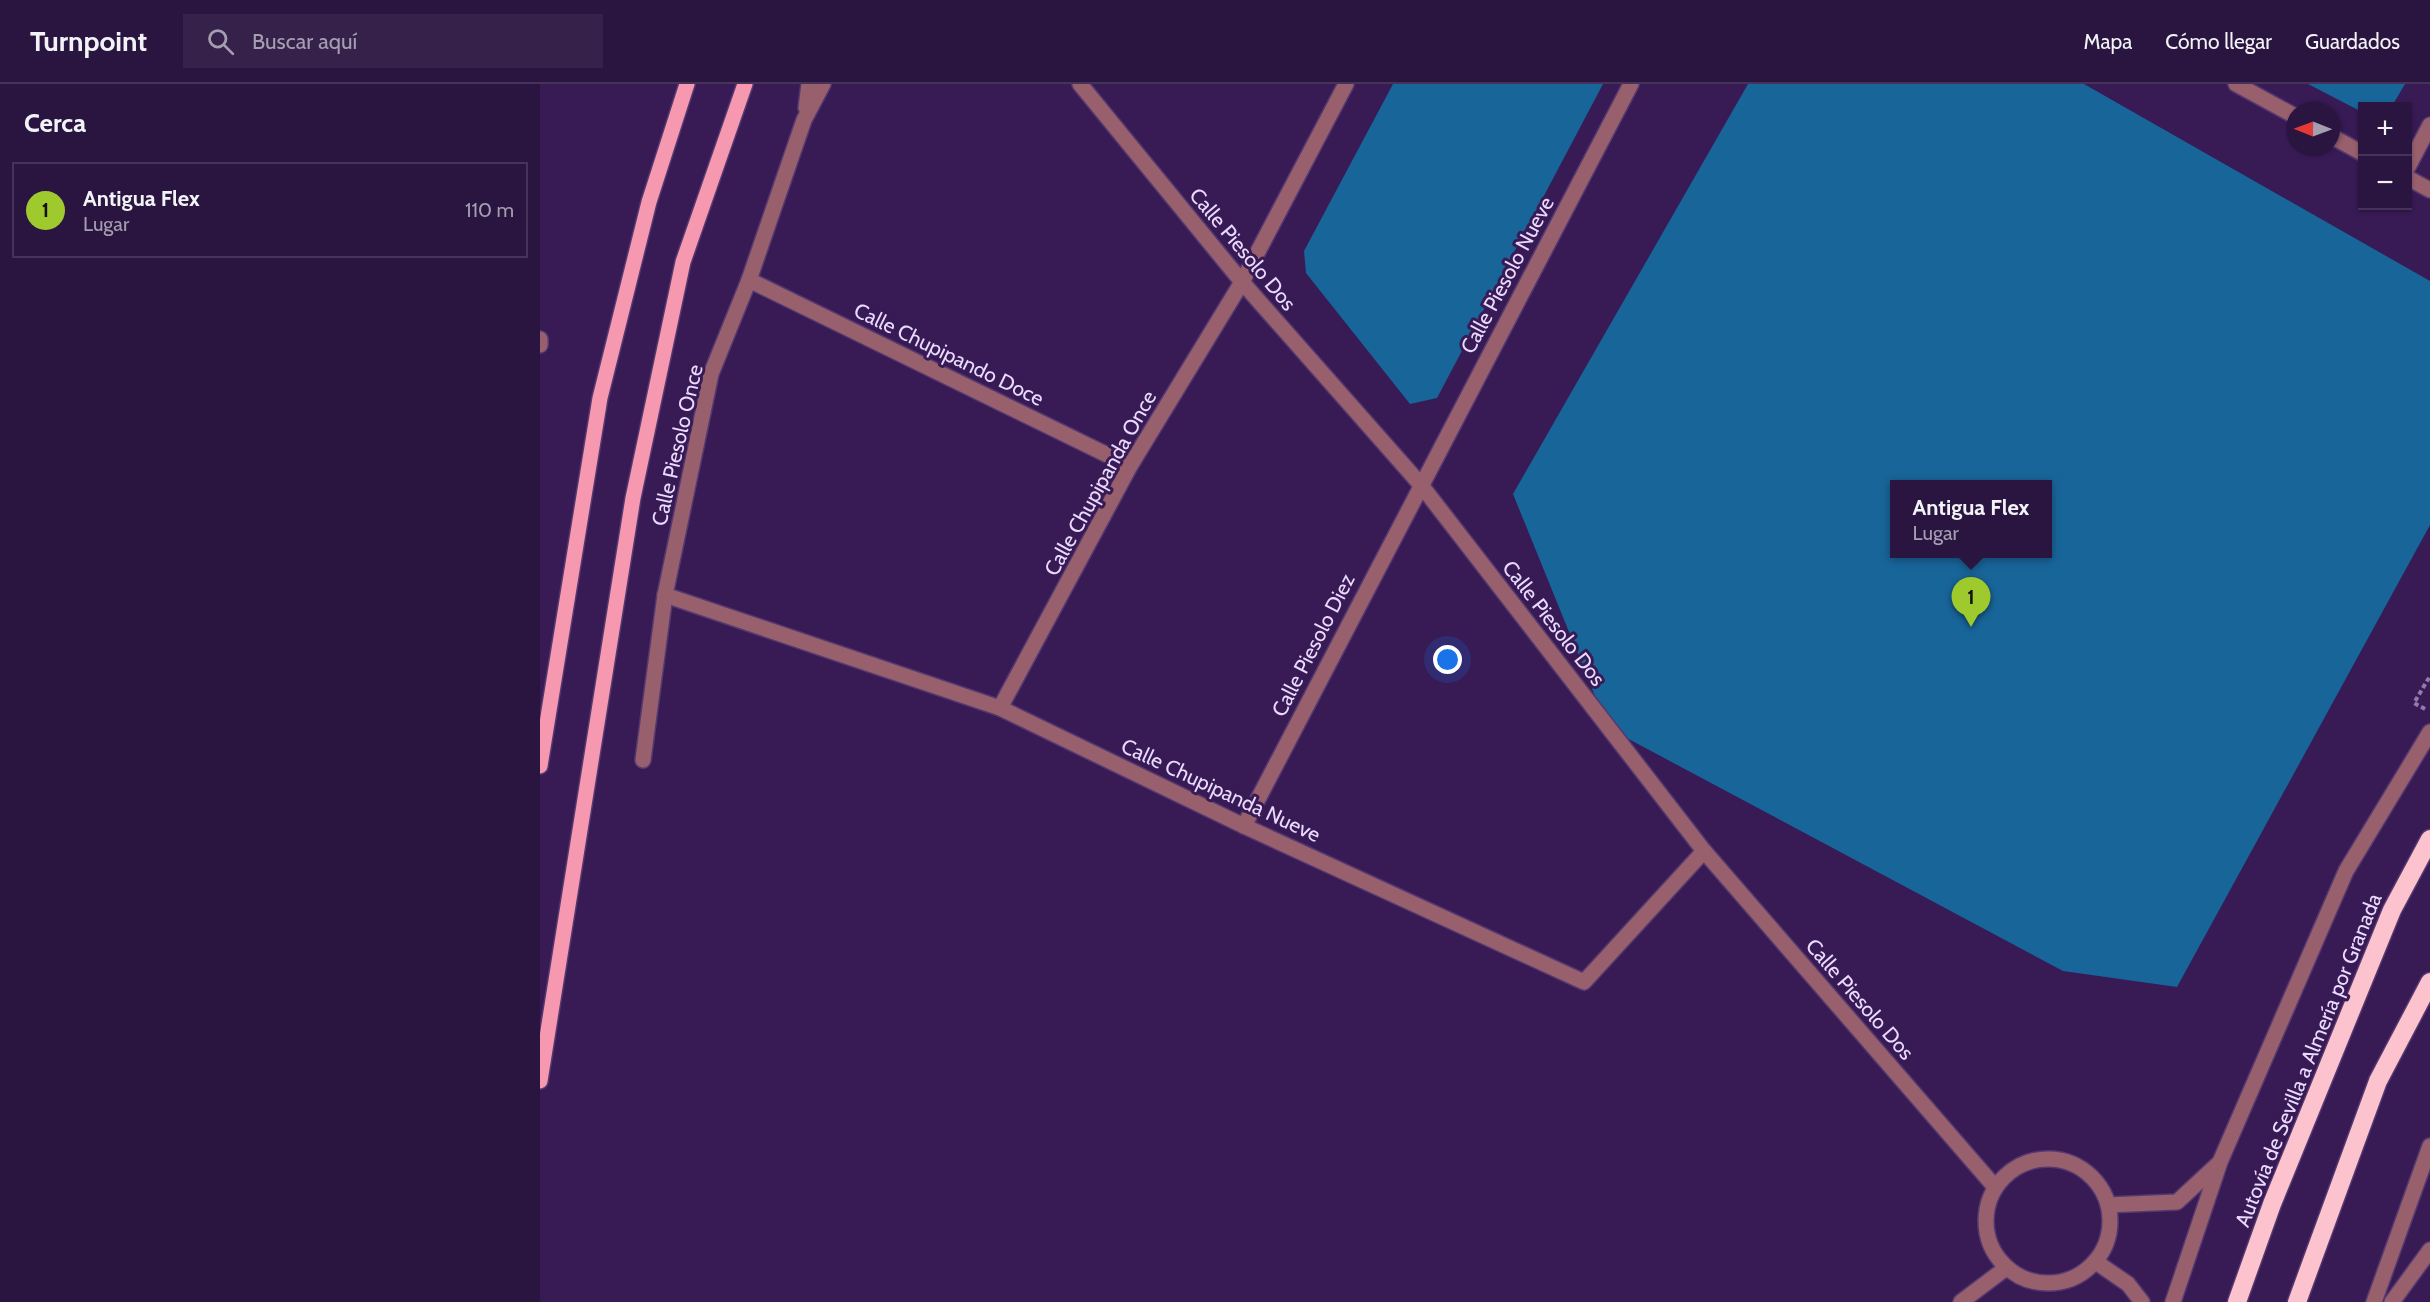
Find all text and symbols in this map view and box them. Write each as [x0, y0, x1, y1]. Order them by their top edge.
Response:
search box [183, 14, 603, 68]
text: Turnpoint [30, 24, 147, 58]
icon: search [204, 25, 237, 58]
text: Buscar aquí [252, 28, 357, 55]
text: Mapa [2084, 29, 2132, 54]
text: Cómo llegar [2165, 29, 2272, 54]
text: Guardados [2305, 29, 2400, 54]
north arrow [2286, 102, 2340, 156]
map controls [2358, 102, 2412, 210]
button: + [2358, 102, 2412, 156]
text: Cerca [24, 107, 86, 139]
button: − [2358, 156, 2412, 210]
street label: Calle Piesolo Dos [1185, 183, 1302, 316]
text: Antigua Flex [83, 185, 200, 212]
street label: Calle Piesolo Nueve [1455, 192, 1559, 358]
text: 1 [42, 198, 49, 222]
text: 110 m [465, 198, 514, 222]
text: Lugar [83, 212, 129, 236]
street label: Calle Chupipando Doce [850, 297, 1048, 411]
street label: Calle Piesolo Once [646, 362, 708, 528]
street label: Calle Chupipanda Once [1039, 386, 1161, 580]
popup [1890, 480, 2052, 558]
text: Antigua Flex [1913, 494, 2029, 521]
text: Lugar [1913, 521, 1959, 545]
street label: Calle Piesolo Dos [1497, 555, 1611, 691]
street label: Calle Piesolo Diez [1266, 569, 1360, 721]
pin: 1 [1952, 578, 1990, 627]
your location [1433, 645, 1462, 674]
street label: Calle Chupipanda Nueve [1117, 733, 1325, 847]
street label: Autovía de Sevilla a Almería por Granada [2229, 890, 2387, 1230]
street label: Calle Piesolo Dos [1801, 933, 1920, 1065]

